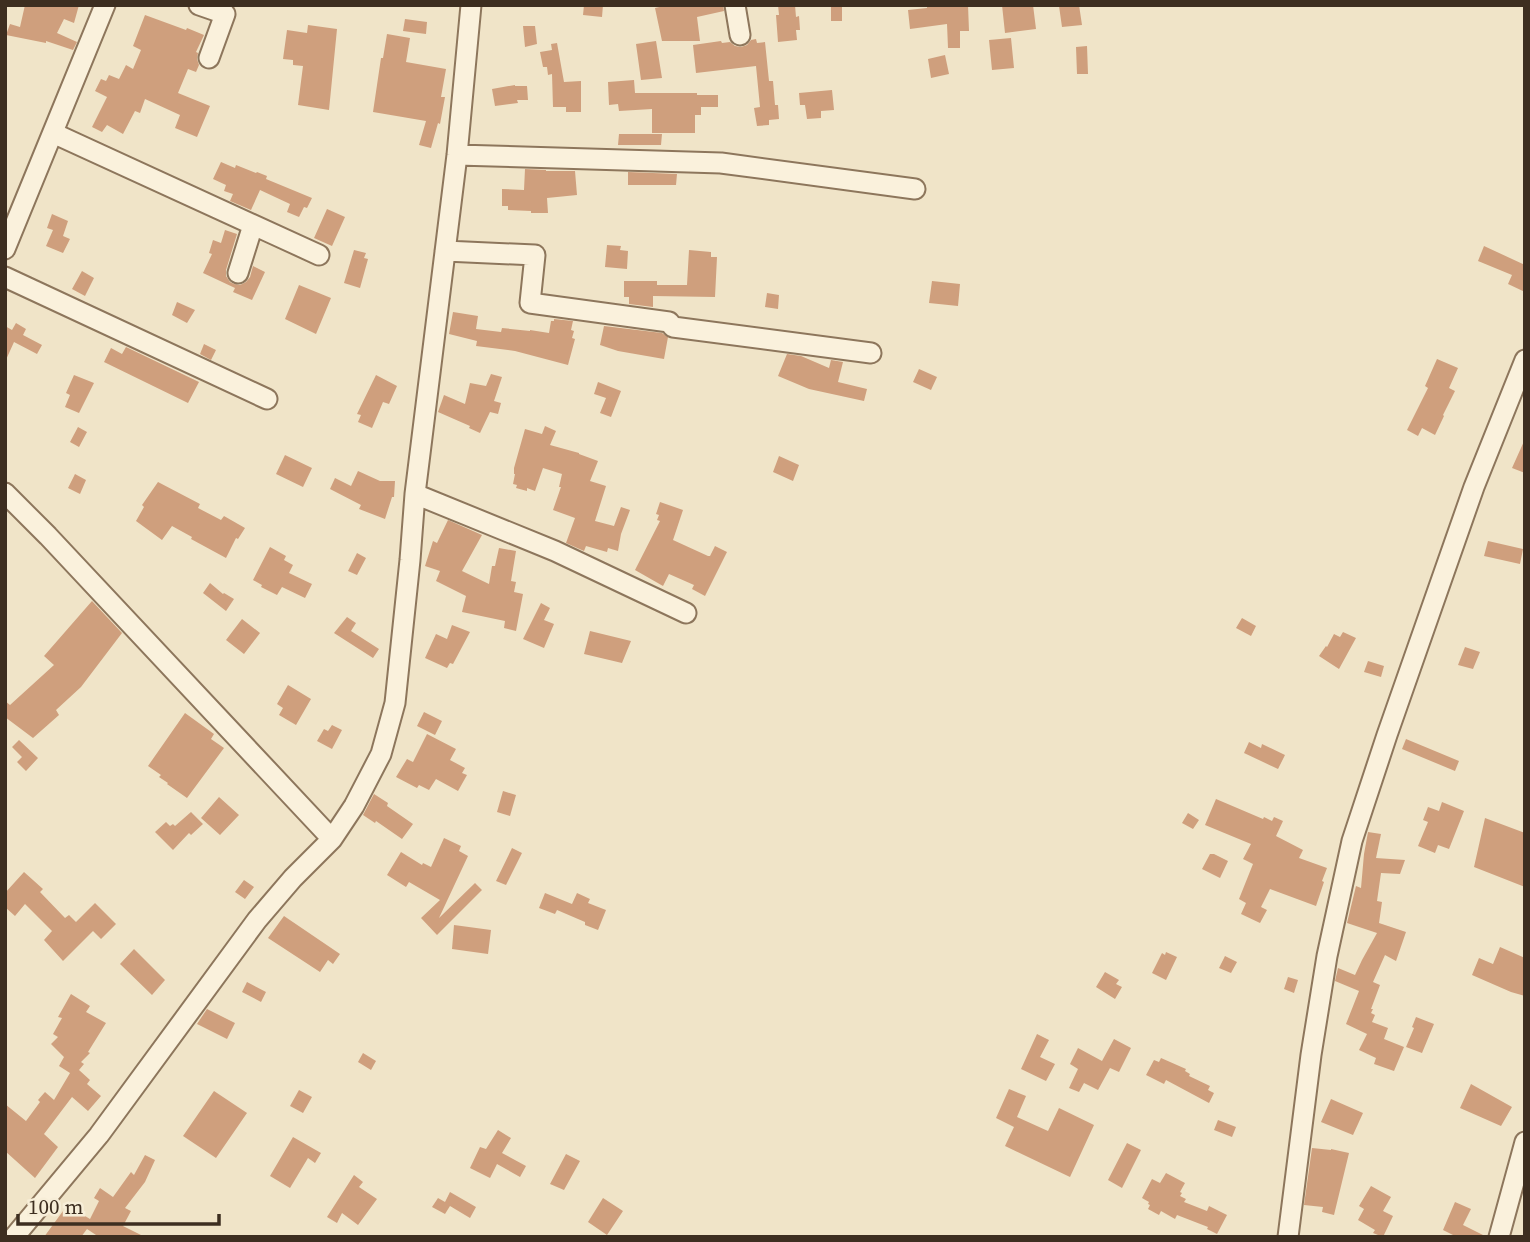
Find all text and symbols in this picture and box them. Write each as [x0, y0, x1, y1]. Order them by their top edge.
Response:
scale bar [18, 1182, 219, 1226]
text: 100 m [28, 1192, 83, 1221]

